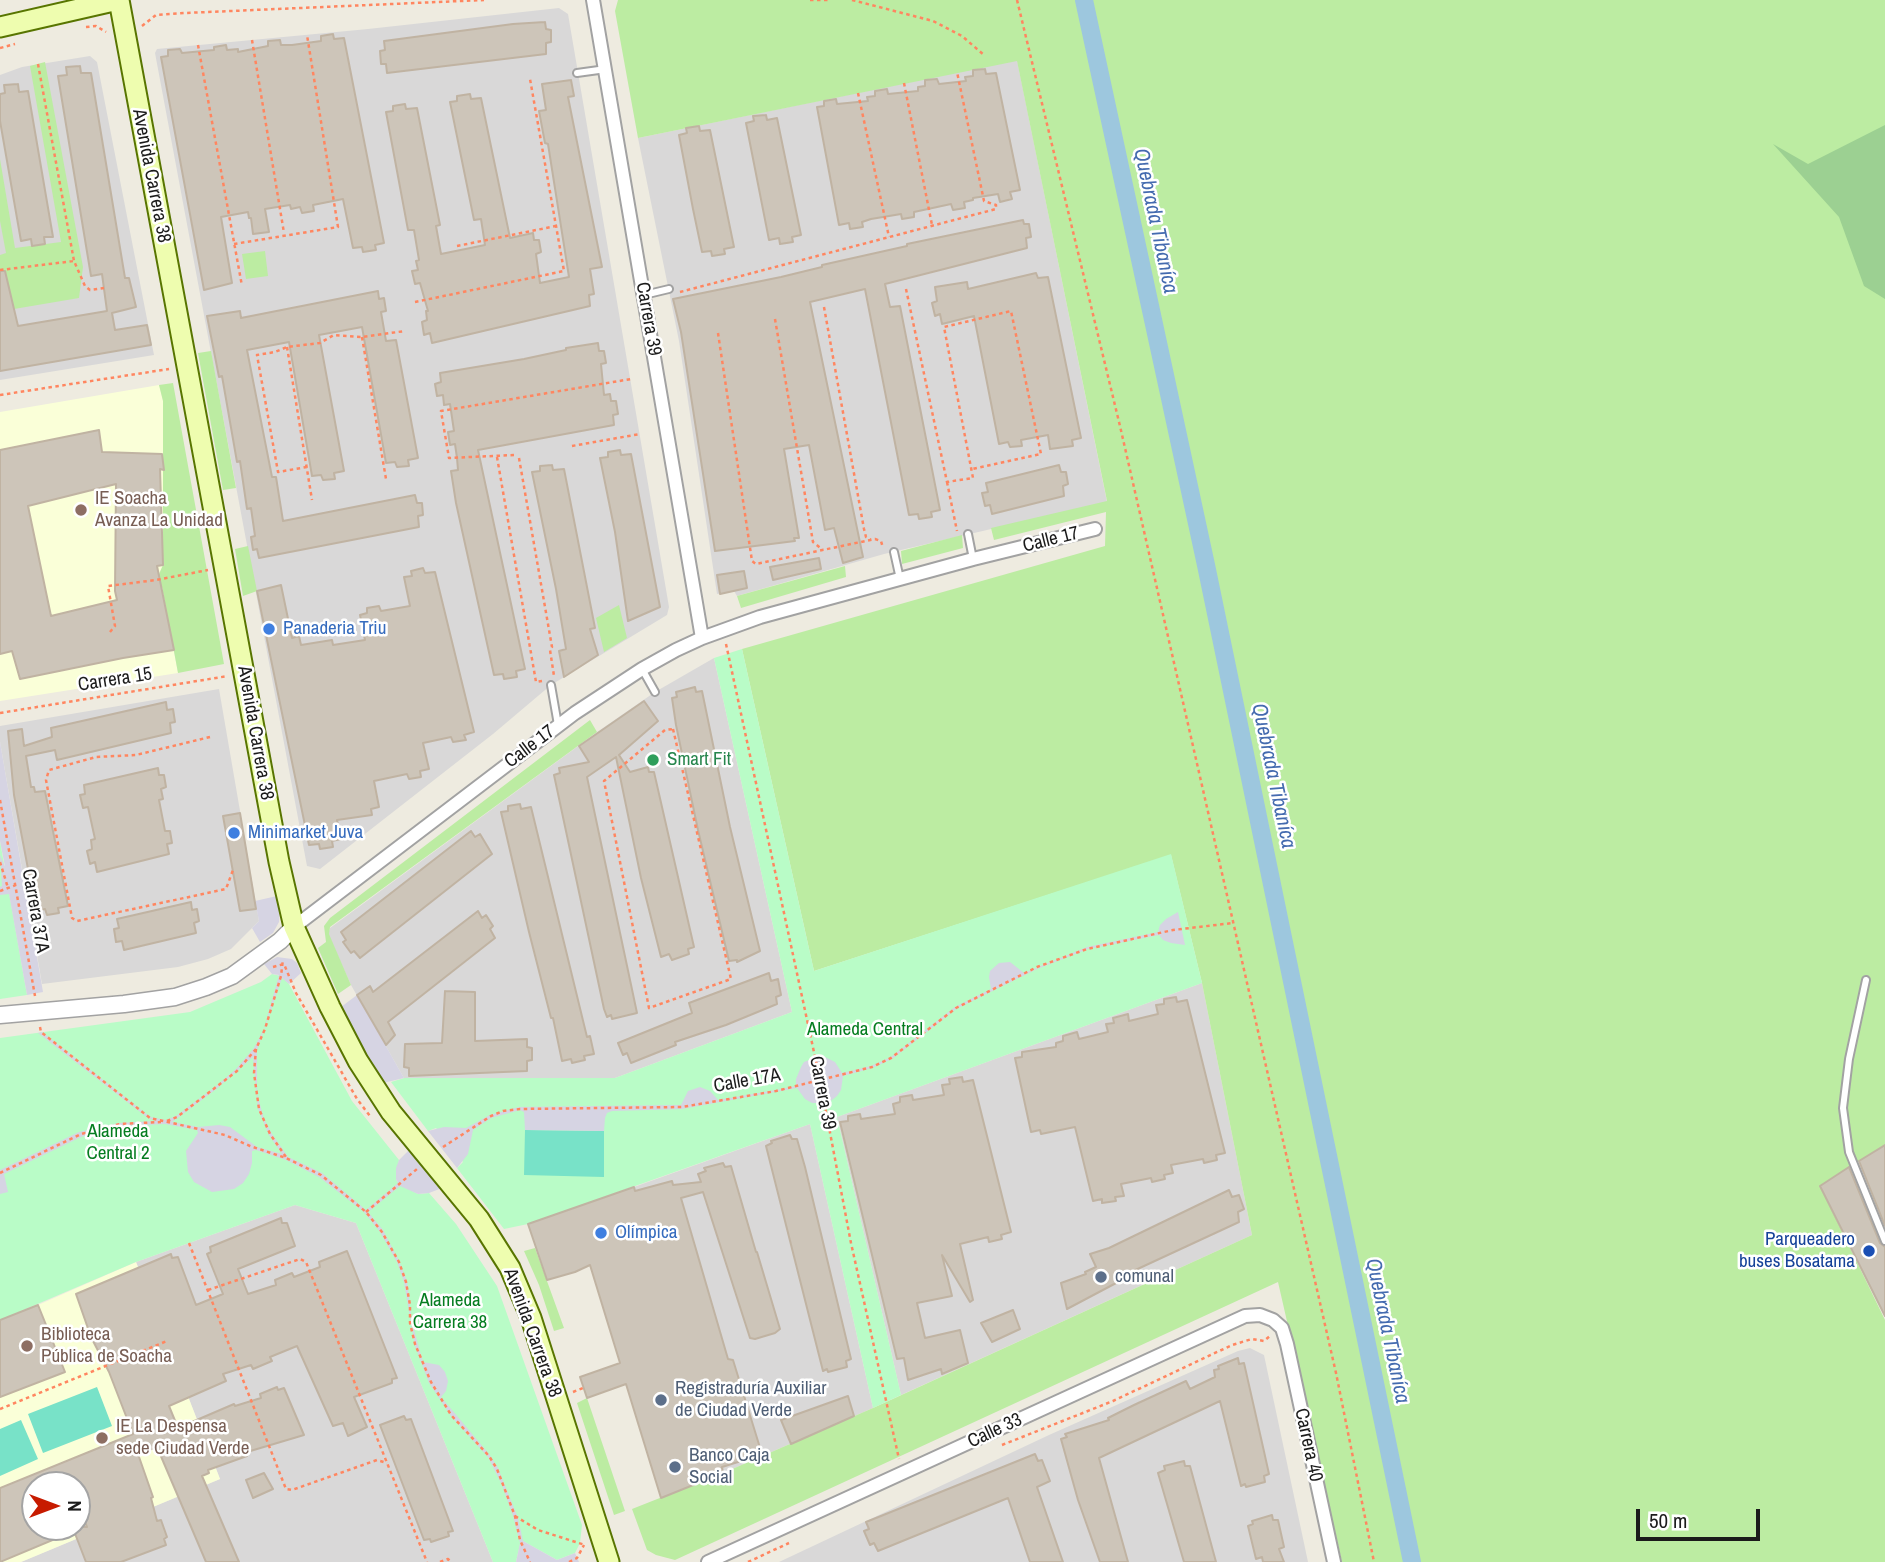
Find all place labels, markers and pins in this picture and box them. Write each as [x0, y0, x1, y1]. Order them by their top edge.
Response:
place label: IE Soacha Avanza La Unidad [95, 488, 223, 532]
marker: IE Soacha Avanza La Unidad [73, 502, 89, 518]
place label: Panaderia Triu [283, 618, 386, 640]
marker: Panaderia Triu [261, 621, 277, 637]
place label: Smart Fit [667, 749, 731, 771]
marker: Smart Fit [645, 752, 661, 768]
place label: Minimarket Juva [248, 822, 363, 844]
marker: Minimarket Juva [226, 825, 242, 841]
place label: Olímpica [615, 1222, 677, 1244]
marker: Olímpica [593, 1225, 609, 1241]
place label: Parqueadero buses Bosatama [1739, 1229, 1855, 1273]
marker: Parqueadero buses Bosatama [1861, 1243, 1877, 1259]
place label: comunal [1115, 1266, 1174, 1288]
marker: comunal [1093, 1269, 1109, 1285]
place label: Biblioteca Pública de Soacha [41, 1324, 172, 1368]
marker: Biblioteca Pública de Soacha [19, 1338, 35, 1354]
place label: Registraduría Auxiliar de Ciudad Verde [675, 1378, 827, 1422]
marker: Registraduría Auxiliar de Ciudad Verde [653, 1392, 669, 1408]
place label: IE La Despensa sede Ciudad Verde [116, 1416, 249, 1460]
marker: IE La Despensa sede Ciudad Verde [94, 1430, 110, 1446]
place label: Banco Caja Social [689, 1445, 770, 1489]
marker: Banco Caja Social [667, 1459, 683, 1475]

